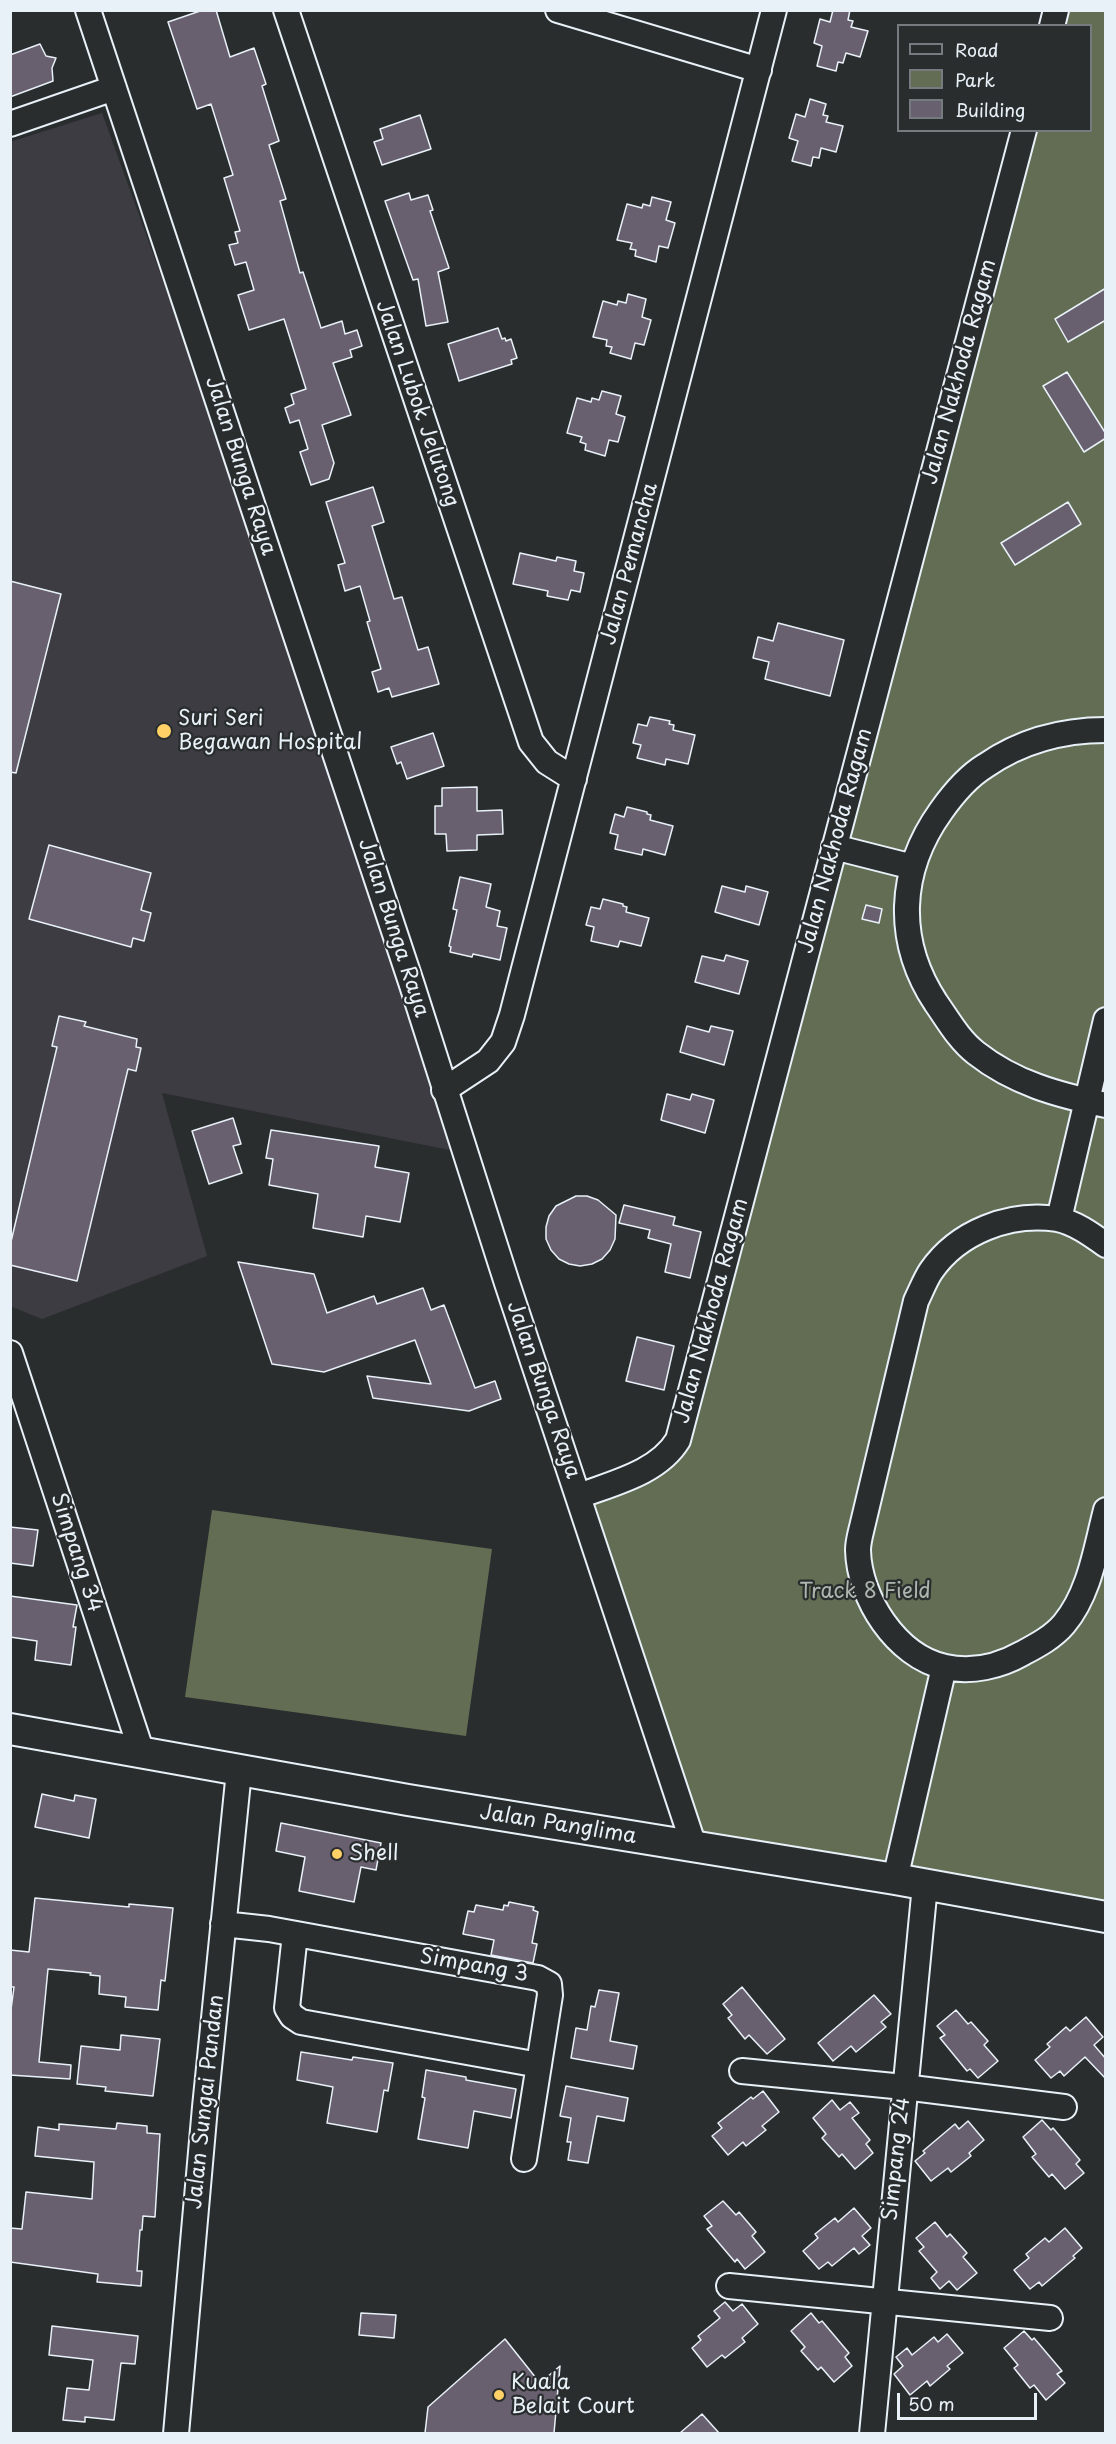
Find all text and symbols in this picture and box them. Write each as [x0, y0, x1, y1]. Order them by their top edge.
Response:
legend [897, 24, 1092, 132]
text: Road [955, 36, 999, 63]
text: Park [955, 66, 995, 93]
text: Building [955, 96, 1025, 123]
street label: Jalan Nakhoda Ragam [918, 257, 1002, 487]
street label: Jalan Lubok Jelutong [370, 297, 464, 511]
street label: Jalan Bunga Raya [199, 374, 281, 558]
street label: Jalan Pemancha [596, 480, 664, 648]
place label: Suri Seri Begawan Hospital [178, 706, 362, 756]
marker: Suri Seri Begawan Hospital [155, 722, 173, 740]
street label: Jalan Nakhoda Ragam [794, 726, 878, 956]
street label: Jalan Bunga Raya [352, 836, 434, 1020]
street label: Jalan Nakhoda Ragam [670, 1196, 754, 1426]
street label: Jalan Bunga Raya [501, 1298, 585, 1482]
street label: Simpang 34 [45, 1490, 107, 1616]
park label: Track 8 Field [799, 1579, 931, 1605]
street label: Jalan Panglima [478, 1800, 638, 1850]
place label: Shell [349, 1841, 398, 1867]
marker: Shell [330, 1847, 344, 1861]
street label: Simpang 3 [418, 1944, 530, 1988]
street label: Jalan Sungai Pandan [182, 1994, 230, 2210]
street label: Simpang 24 [878, 2096, 916, 2222]
place label: Kuala Belait Court [511, 2370, 635, 2420]
scale bar [900, 2381, 1040, 2419]
marker: Kuala Belait Court [492, 2388, 506, 2402]
text: 50 m [908, 2390, 955, 2417]

